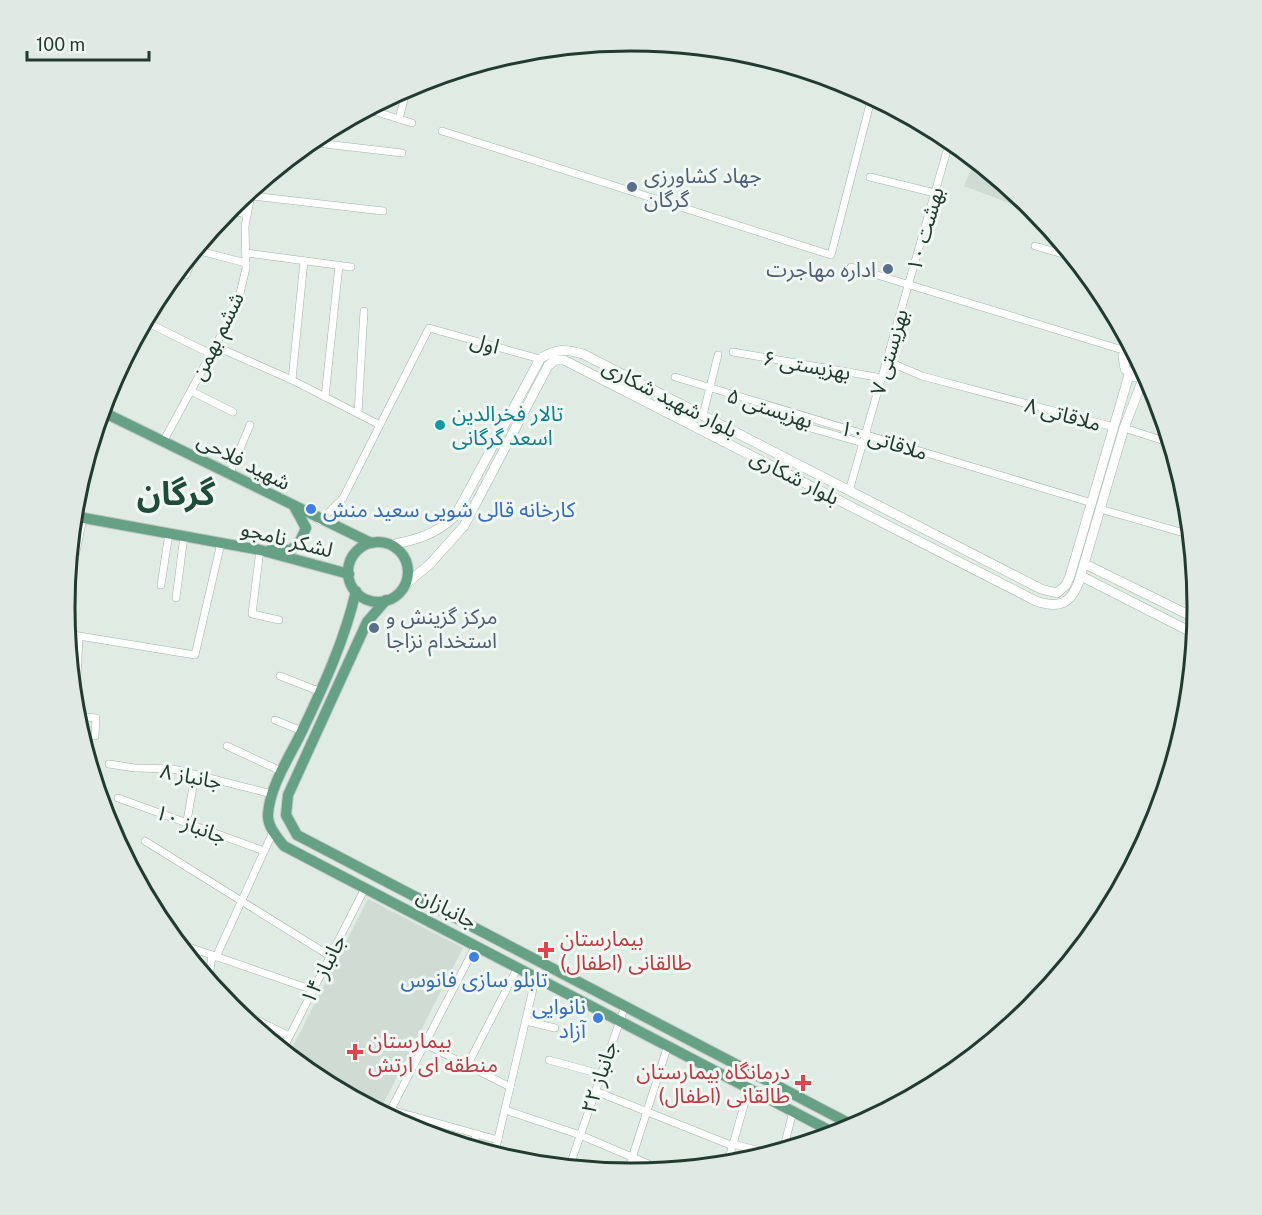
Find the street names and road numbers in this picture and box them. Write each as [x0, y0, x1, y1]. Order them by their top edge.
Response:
street label: بهشت ۱۰ [901, 184, 949, 274]
street label: ششم بهمن [185, 288, 252, 385]
street label: ۷ بهزیستی [865, 306, 913, 398]
street label: اول [468, 327, 502, 359]
street label: بهزیستی ۶ [761, 345, 853, 385]
street label: بلوار شهید شکاری [598, 353, 742, 443]
street label: ۵ بهزیستی [724, 382, 816, 434]
street label: ملاقاتی ۸ [1022, 392, 1104, 436]
street label: ۱۰ ملاقاتی [837, 415, 931, 465]
street label: شهید فلاحی [193, 427, 295, 495]
street label: بلوار شکاری [746, 444, 844, 510]
street label: لشکر نامجو [239, 516, 335, 562]
street label: جانباز ۸ [158, 758, 224, 794]
street label: ۱۰ جانباز [152, 799, 230, 849]
street label: جانبازان [413, 882, 481, 934]
street label: جانباز ۱۴ [295, 930, 351, 1008]
street label: ۲۲ جانباز [576, 1038, 622, 1116]

